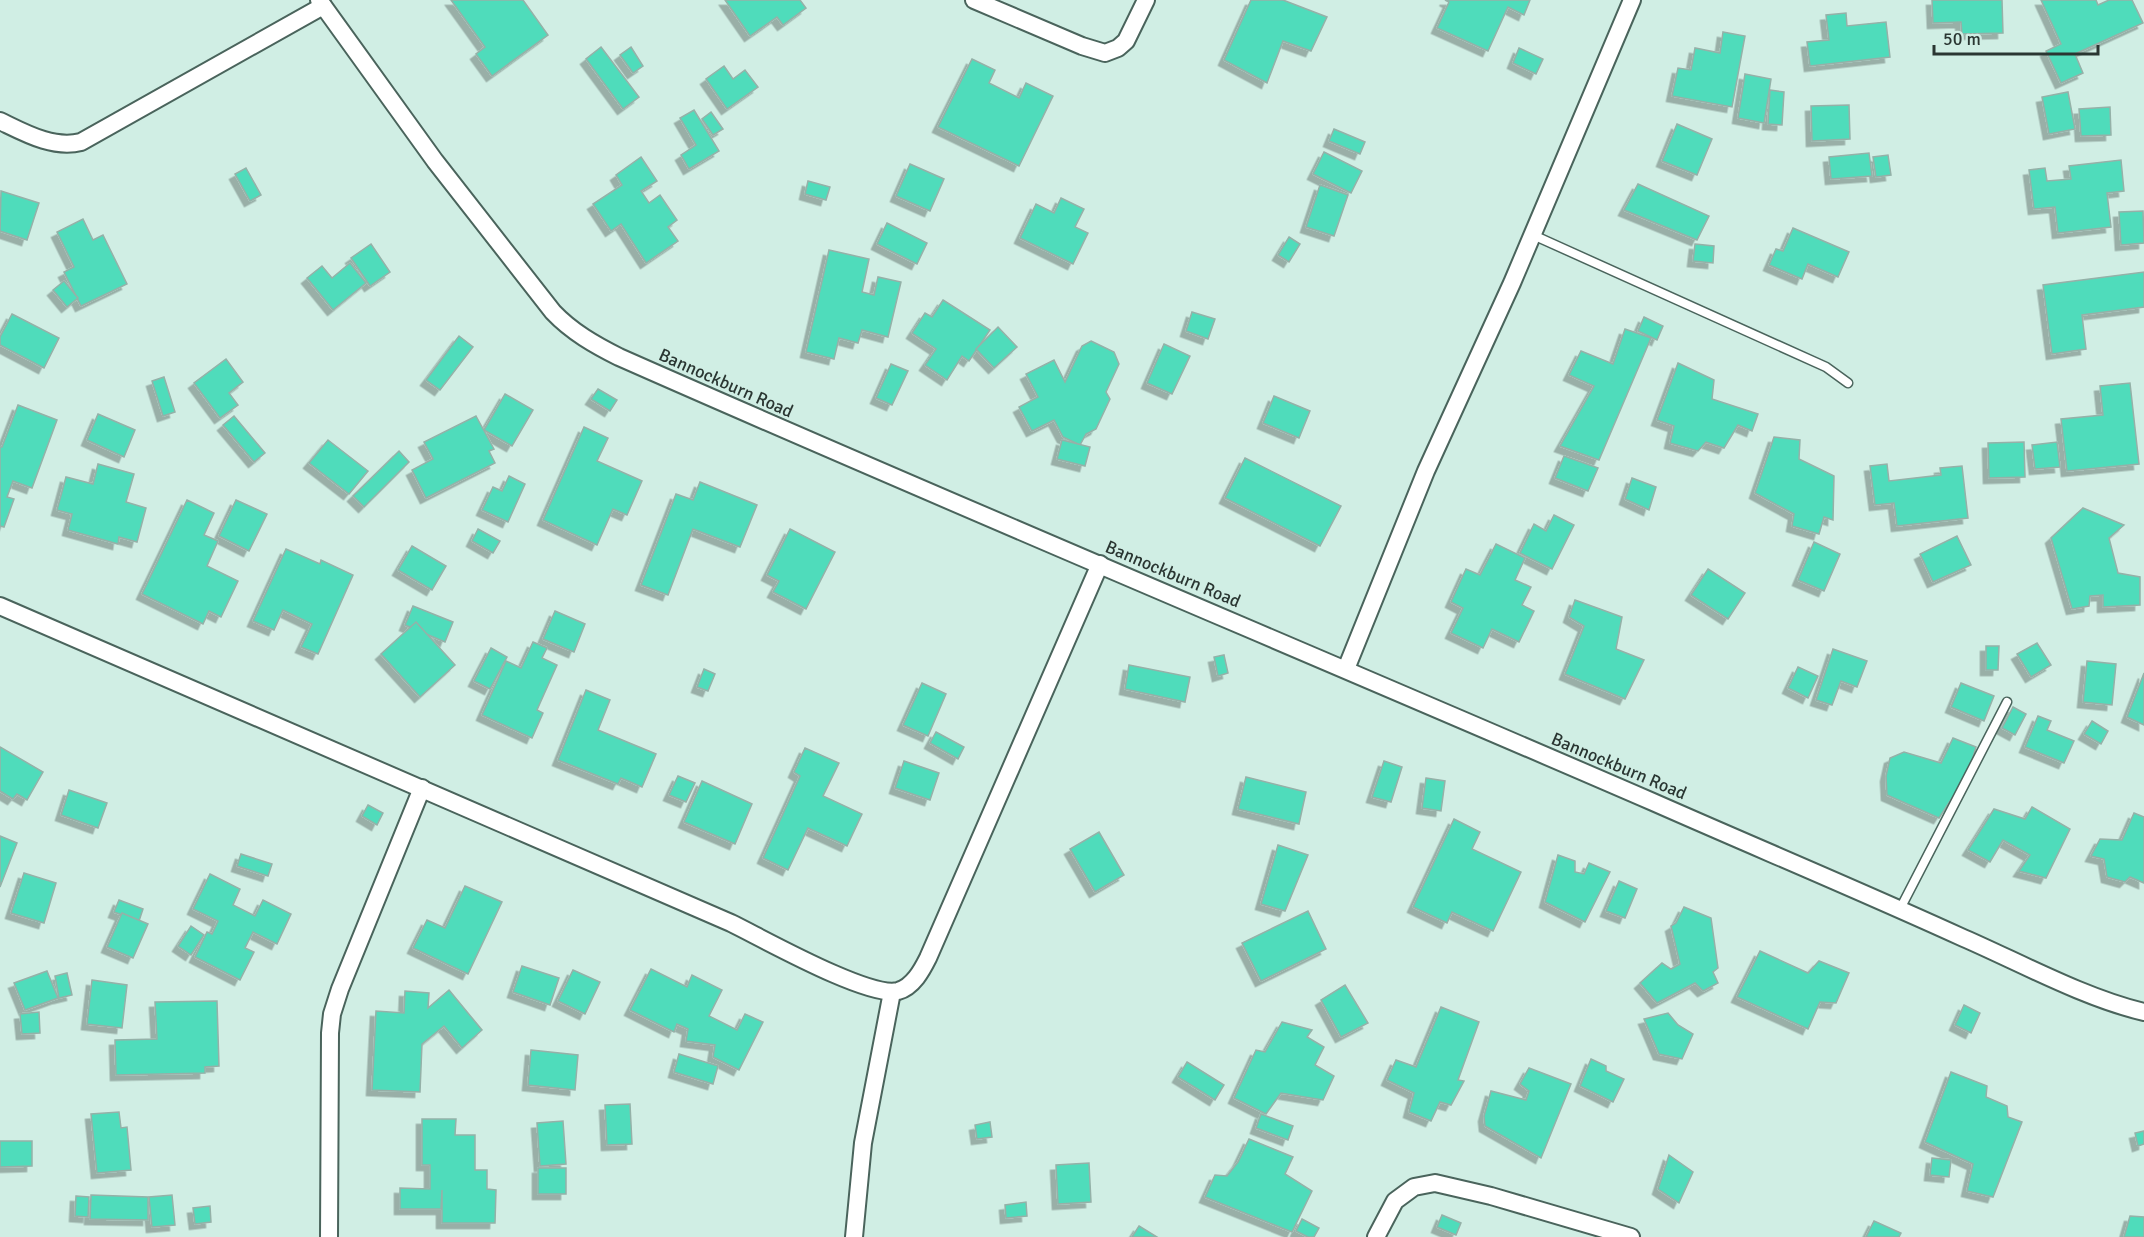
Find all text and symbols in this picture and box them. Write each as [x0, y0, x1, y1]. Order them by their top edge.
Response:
scale bar [1934, 18, 2098, 56]
text: 50 m [1943, 28, 1981, 50]
street label: Bannockburn Road [655, 344, 797, 422]
street label: Bannockburn Road [1102, 536, 1244, 612]
street label: Bannockburn Road [1548, 728, 1690, 804]

